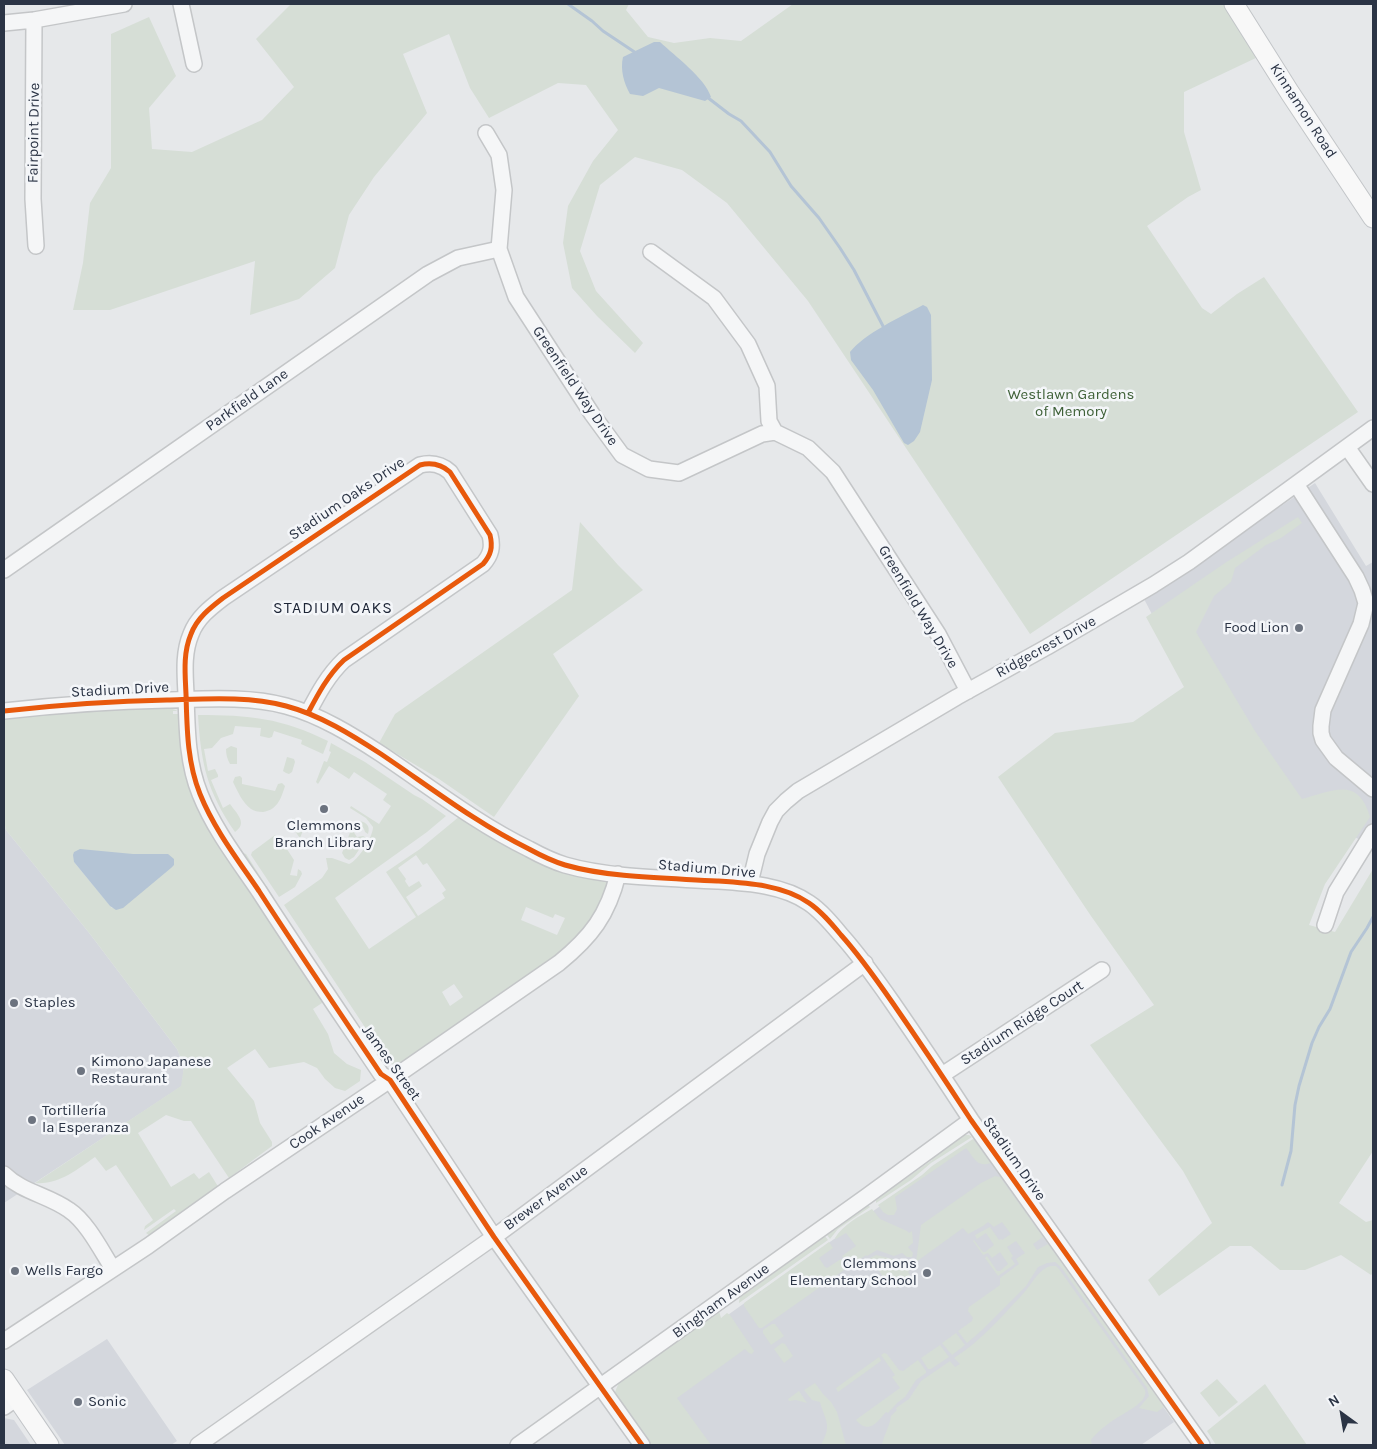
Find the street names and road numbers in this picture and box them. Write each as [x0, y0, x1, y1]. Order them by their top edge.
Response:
street label: Kinnamon Road [1266, 60, 1340, 162]
street label: Fairpoint Drive [24, 83, 44, 183]
street label: Greenfield Way Drive [528, 323, 622, 449]
street label: Parkfield Lane [202, 365, 292, 435]
street label: Stadium Oaks Drive [286, 454, 408, 544]
street label: Greenfield Way Drive [874, 542, 962, 672]
street label: Ridgecrest Drive [993, 612, 1099, 682]
street label: Stadium Drive [71, 678, 169, 702]
street label: Stadium Drive [657, 856, 757, 882]
street label: Stadium Ridge Court [957, 977, 1087, 1069]
street label: James Street [358, 1022, 424, 1104]
street label: Cook Avenue [286, 1090, 368, 1154]
street label: Stadium Drive [979, 1114, 1049, 1204]
street label: Brewer Avenue [501, 1162, 591, 1234]
street label: Bingham Avenue [669, 1260, 773, 1342]

